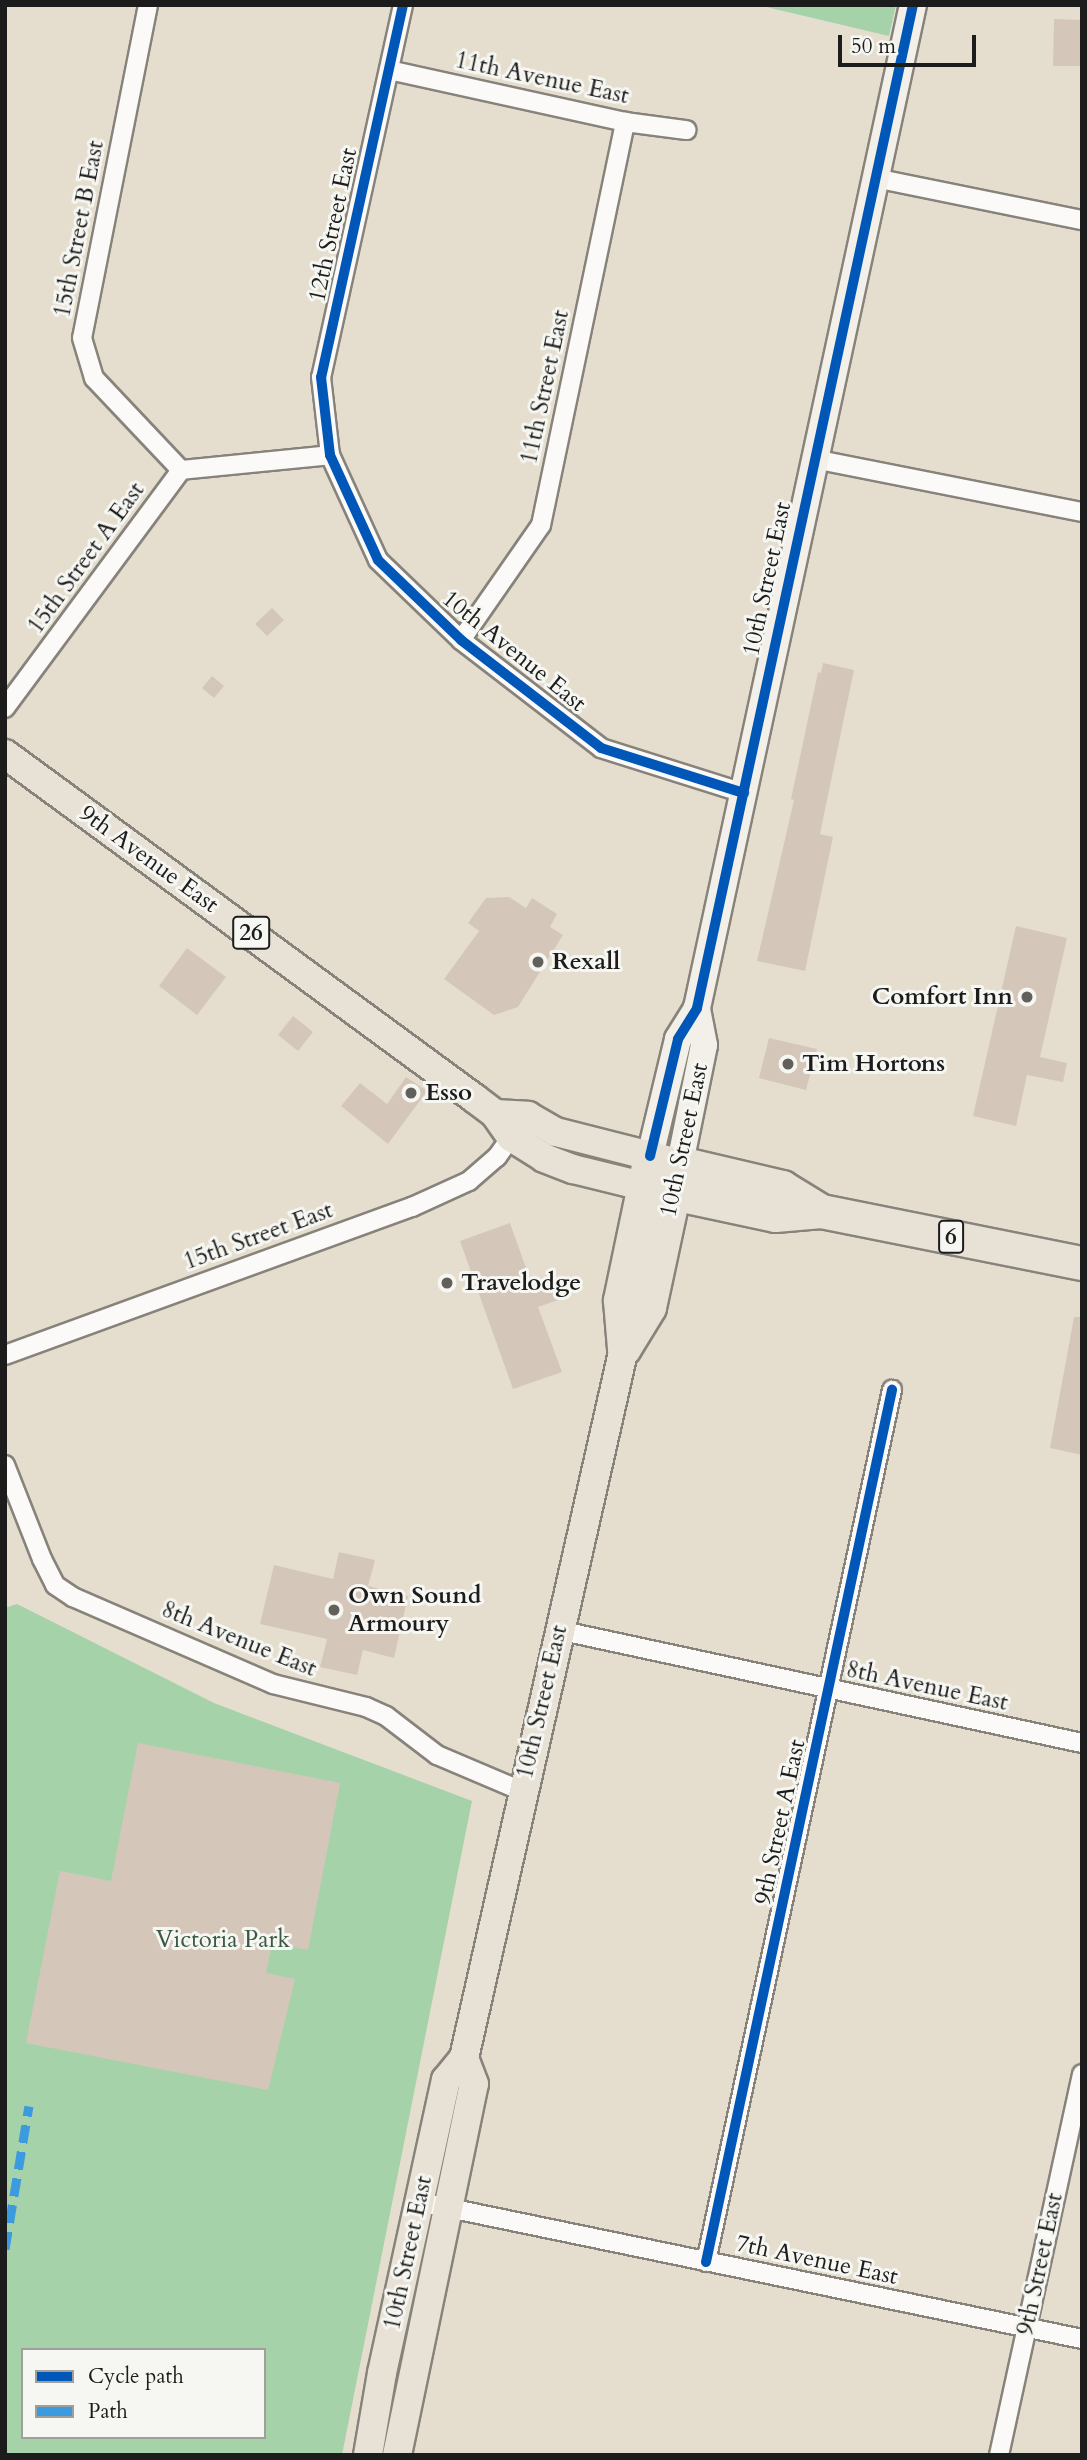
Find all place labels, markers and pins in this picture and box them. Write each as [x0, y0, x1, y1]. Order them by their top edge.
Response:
place label: Rexall [552, 948, 620, 976]
marker: Rexall [530, 954, 546, 970]
place label: Comfort Inn [872, 983, 1013, 1011]
marker: Comfort Inn [1019, 989, 1035, 1005]
place label: Tim Hortons [802, 1050, 945, 1078]
marker: Tim Hortons [780, 1056, 796, 1072]
place label: Esso [425, 1079, 472, 1107]
marker: Esso [403, 1085, 419, 1101]
place label: Travelodge [461, 1269, 581, 1297]
marker: Travelodge [439, 1275, 455, 1291]
place label: Own Sound Armoury [348, 1582, 481, 1638]
marker: Own Sound Armoury [326, 1602, 342, 1618]

